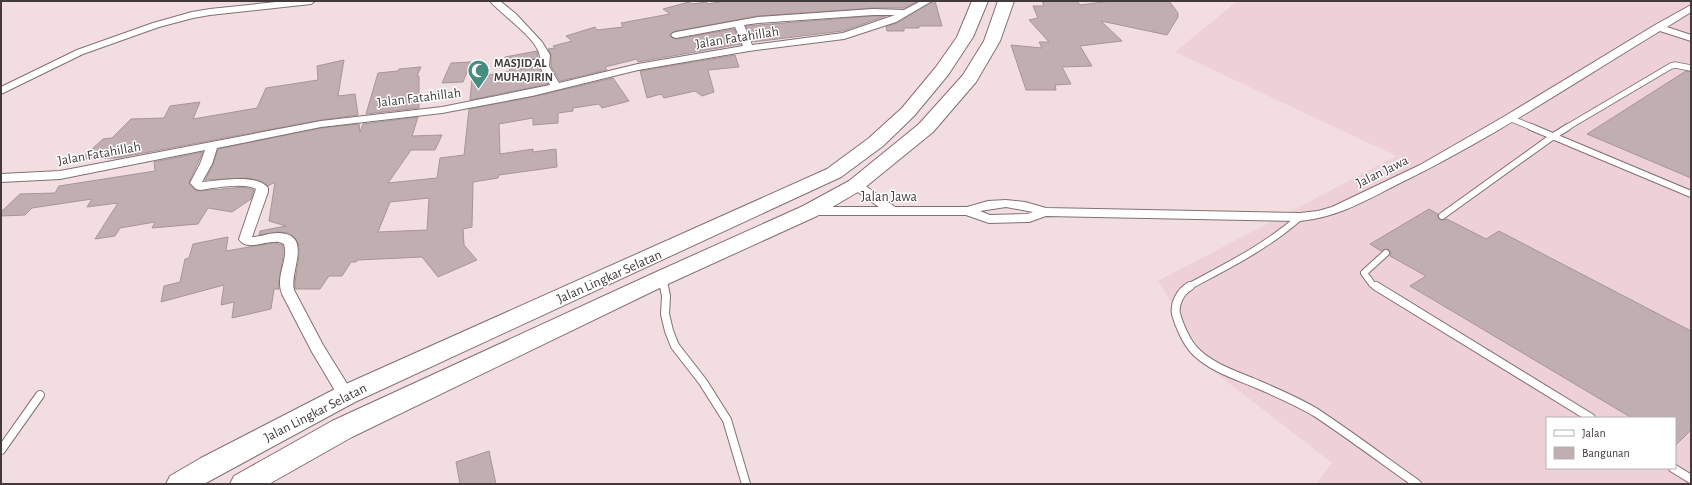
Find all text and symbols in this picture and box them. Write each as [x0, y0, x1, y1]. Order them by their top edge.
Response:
street label: Jalan Fatahillah [694, 24, 780, 51]
mosque icon: MASJID AL MUHAJIRIN [465, 57, 491, 90]
place label: MASJID AL MUHAJIRIN [494, 57, 553, 83]
street label: Jalan Fatahillah [376, 86, 462, 110]
street label: Jalan Fatahillah [56, 140, 142, 168]
street label: Jalan Jawa [1354, 153, 1411, 190]
street label: Jalan Jawa [861, 190, 917, 204]
street label: Jalan Lingkar Selatan [555, 248, 664, 306]
street label: Jalan Lingkar Selatan [262, 381, 369, 445]
legend [1546, 417, 1676, 469]
text: Jalan [1582, 427, 1606, 439]
text: Bangunan [1582, 447, 1630, 459]

